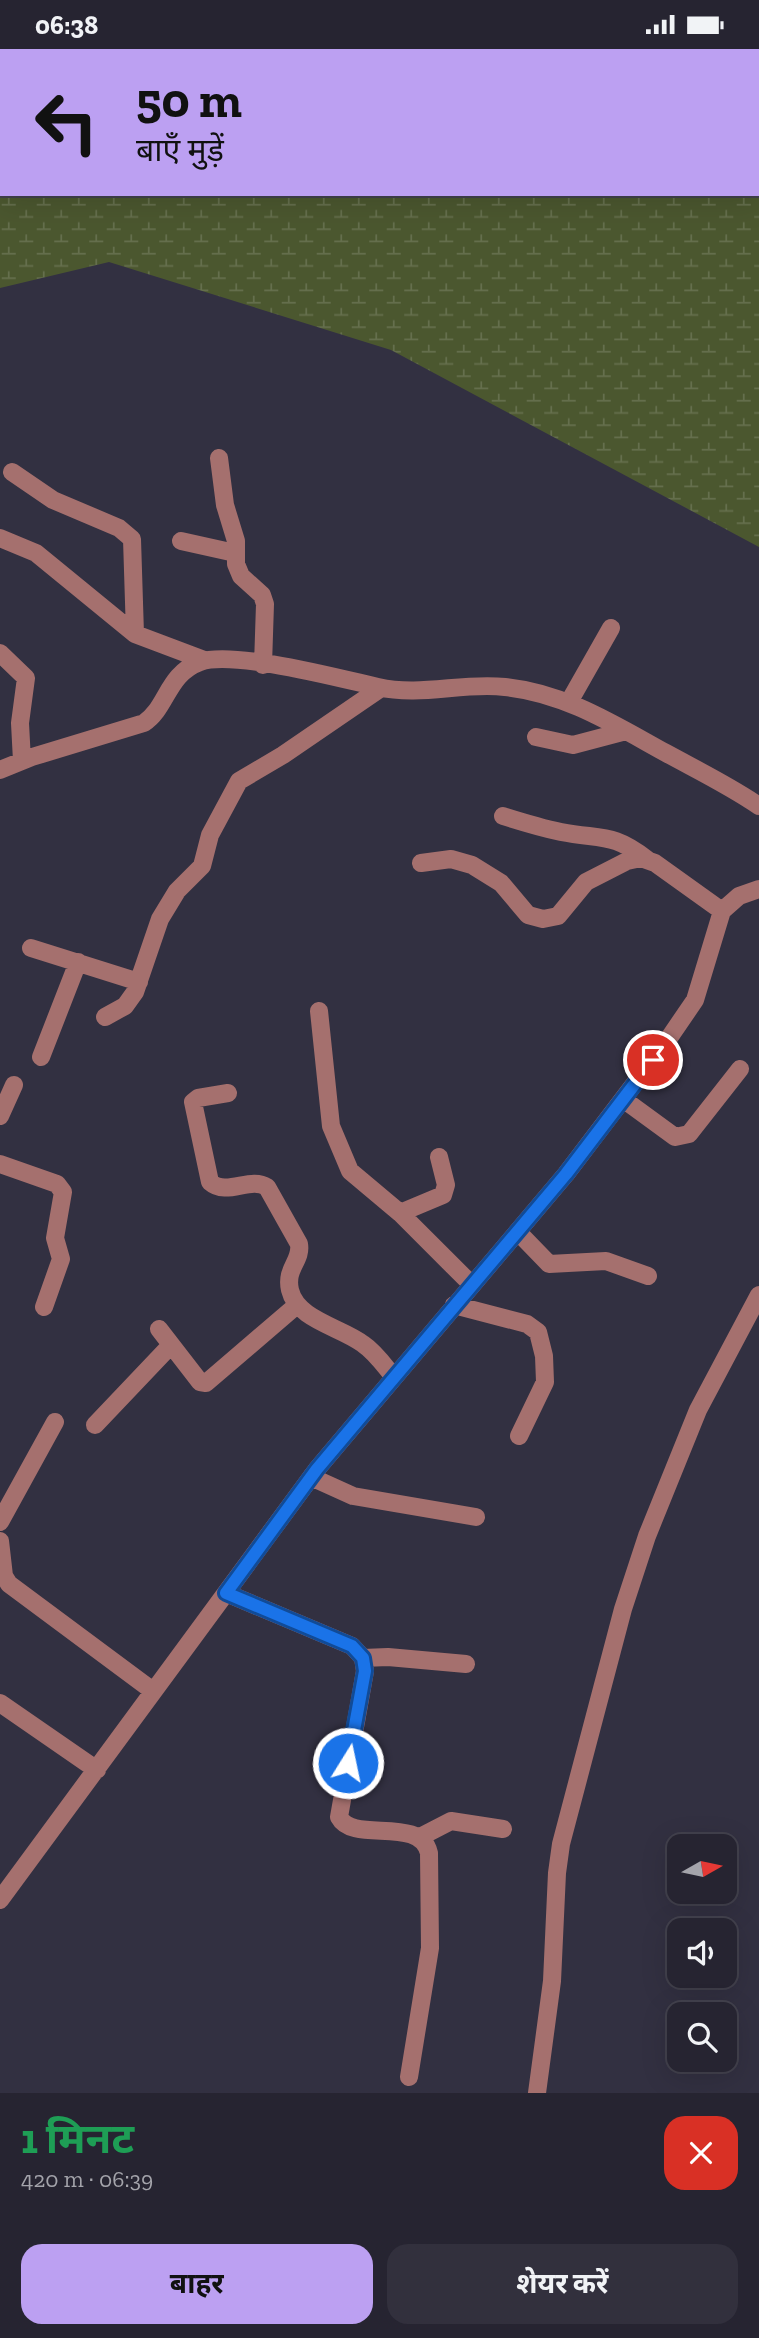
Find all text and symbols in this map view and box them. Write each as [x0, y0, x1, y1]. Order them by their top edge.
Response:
text: 06:38 [35, 9, 98, 41]
text: 50 m [136, 71, 242, 130]
icon: left [21, 77, 112, 168]
text: बाएँ मुड़ें [136, 131, 224, 169]
pin [623, 1030, 683, 1090]
icon: arrive [634, 1041, 672, 1079]
position arrow [311, 1726, 385, 1800]
north arrow [667, 1834, 737, 1904]
map controls [667, 1834, 737, 2072]
button: sound [667, 1918, 737, 1988]
button: search [667, 2002, 737, 2072]
text: 1 मिनट [21, 2113, 134, 2164]
button: close [664, 2116, 738, 2190]
text: 420 m · 06:39 [21, 2165, 153, 2193]
button: बाहर [21, 2244, 373, 2324]
button: शेयर करें [387, 2244, 738, 2324]

